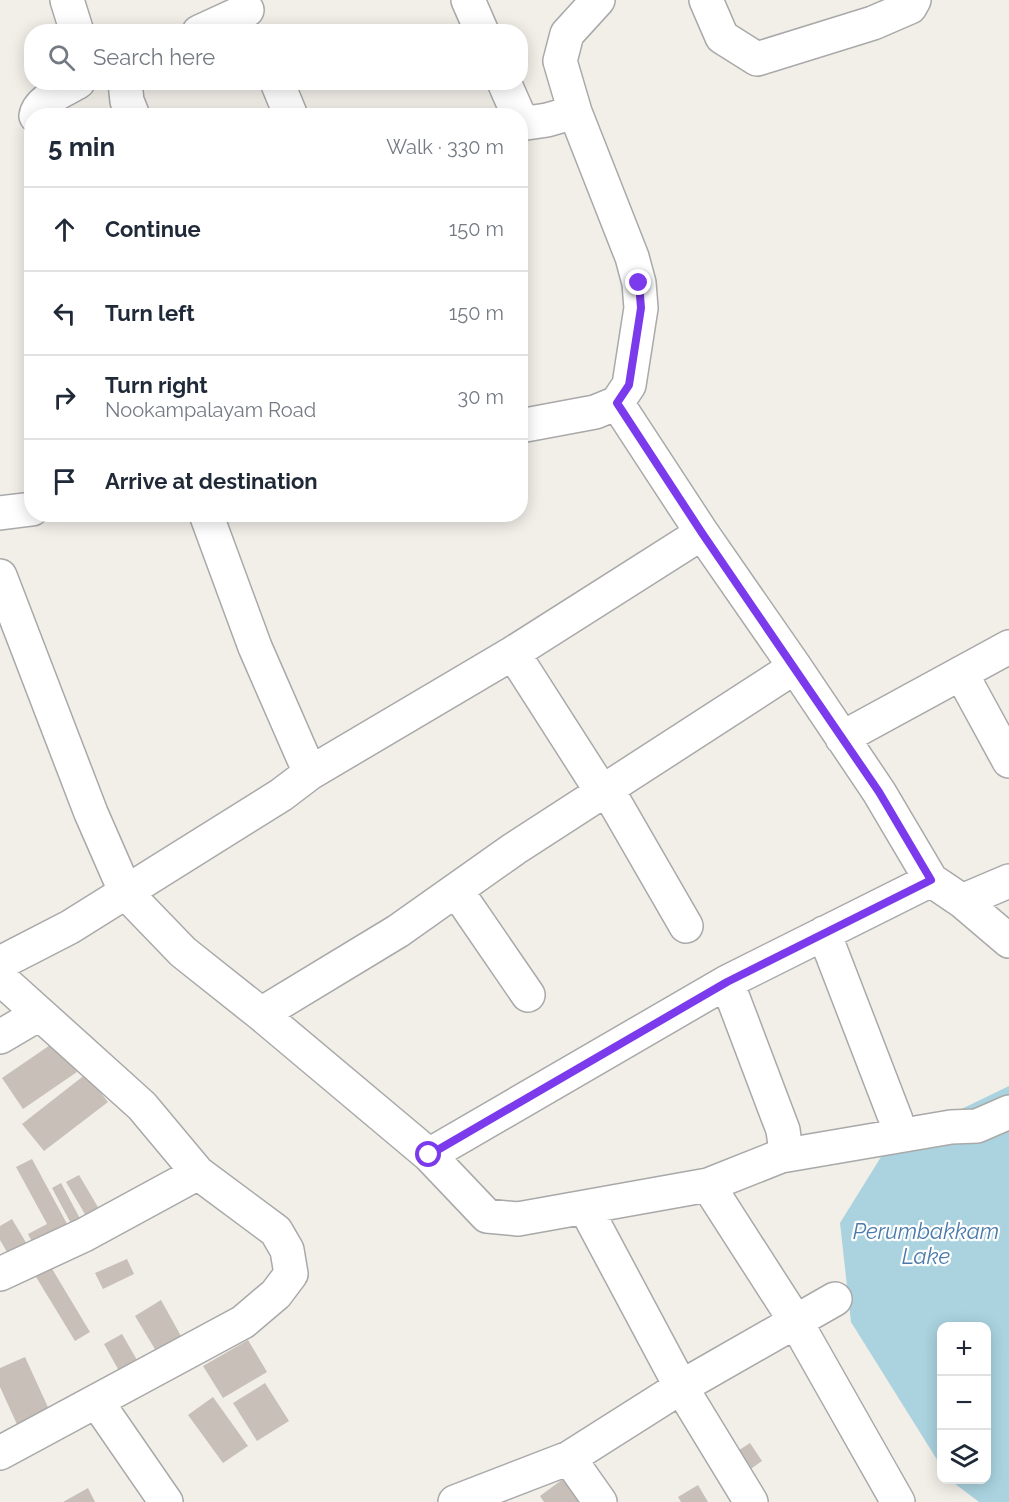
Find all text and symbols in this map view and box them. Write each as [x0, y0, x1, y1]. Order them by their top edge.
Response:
search box [24, 24, 528, 90]
icon: search [45, 41, 78, 74]
text: Search here [93, 44, 215, 70]
text: 5 min [48, 132, 115, 162]
text: Walk · 330 m [386, 135, 504, 159]
icon: ahead [48, 213, 81, 246]
text: Continue [105, 216, 201, 242]
text: 150 m [449, 217, 504, 241]
route end [625, 269, 651, 295]
icon: left [48, 297, 81, 330]
text: Turn left [105, 300, 195, 326]
text: 150 m [449, 301, 504, 325]
text: Turn right [105, 372, 208, 398]
icon: right [48, 381, 81, 414]
text: 30 m [458, 385, 504, 409]
text: Nookampalayam Road [105, 398, 316, 422]
icon: arrive [48, 465, 81, 498]
text: Arrive at destination [105, 468, 318, 494]
route start [415, 1141, 441, 1167]
water label: Perumbakkam Lake [853, 1218, 999, 1269]
map controls [937, 1322, 991, 1484]
button: + [937, 1322, 991, 1376]
button: − [937, 1376, 991, 1430]
button: layers [937, 1430, 991, 1484]

